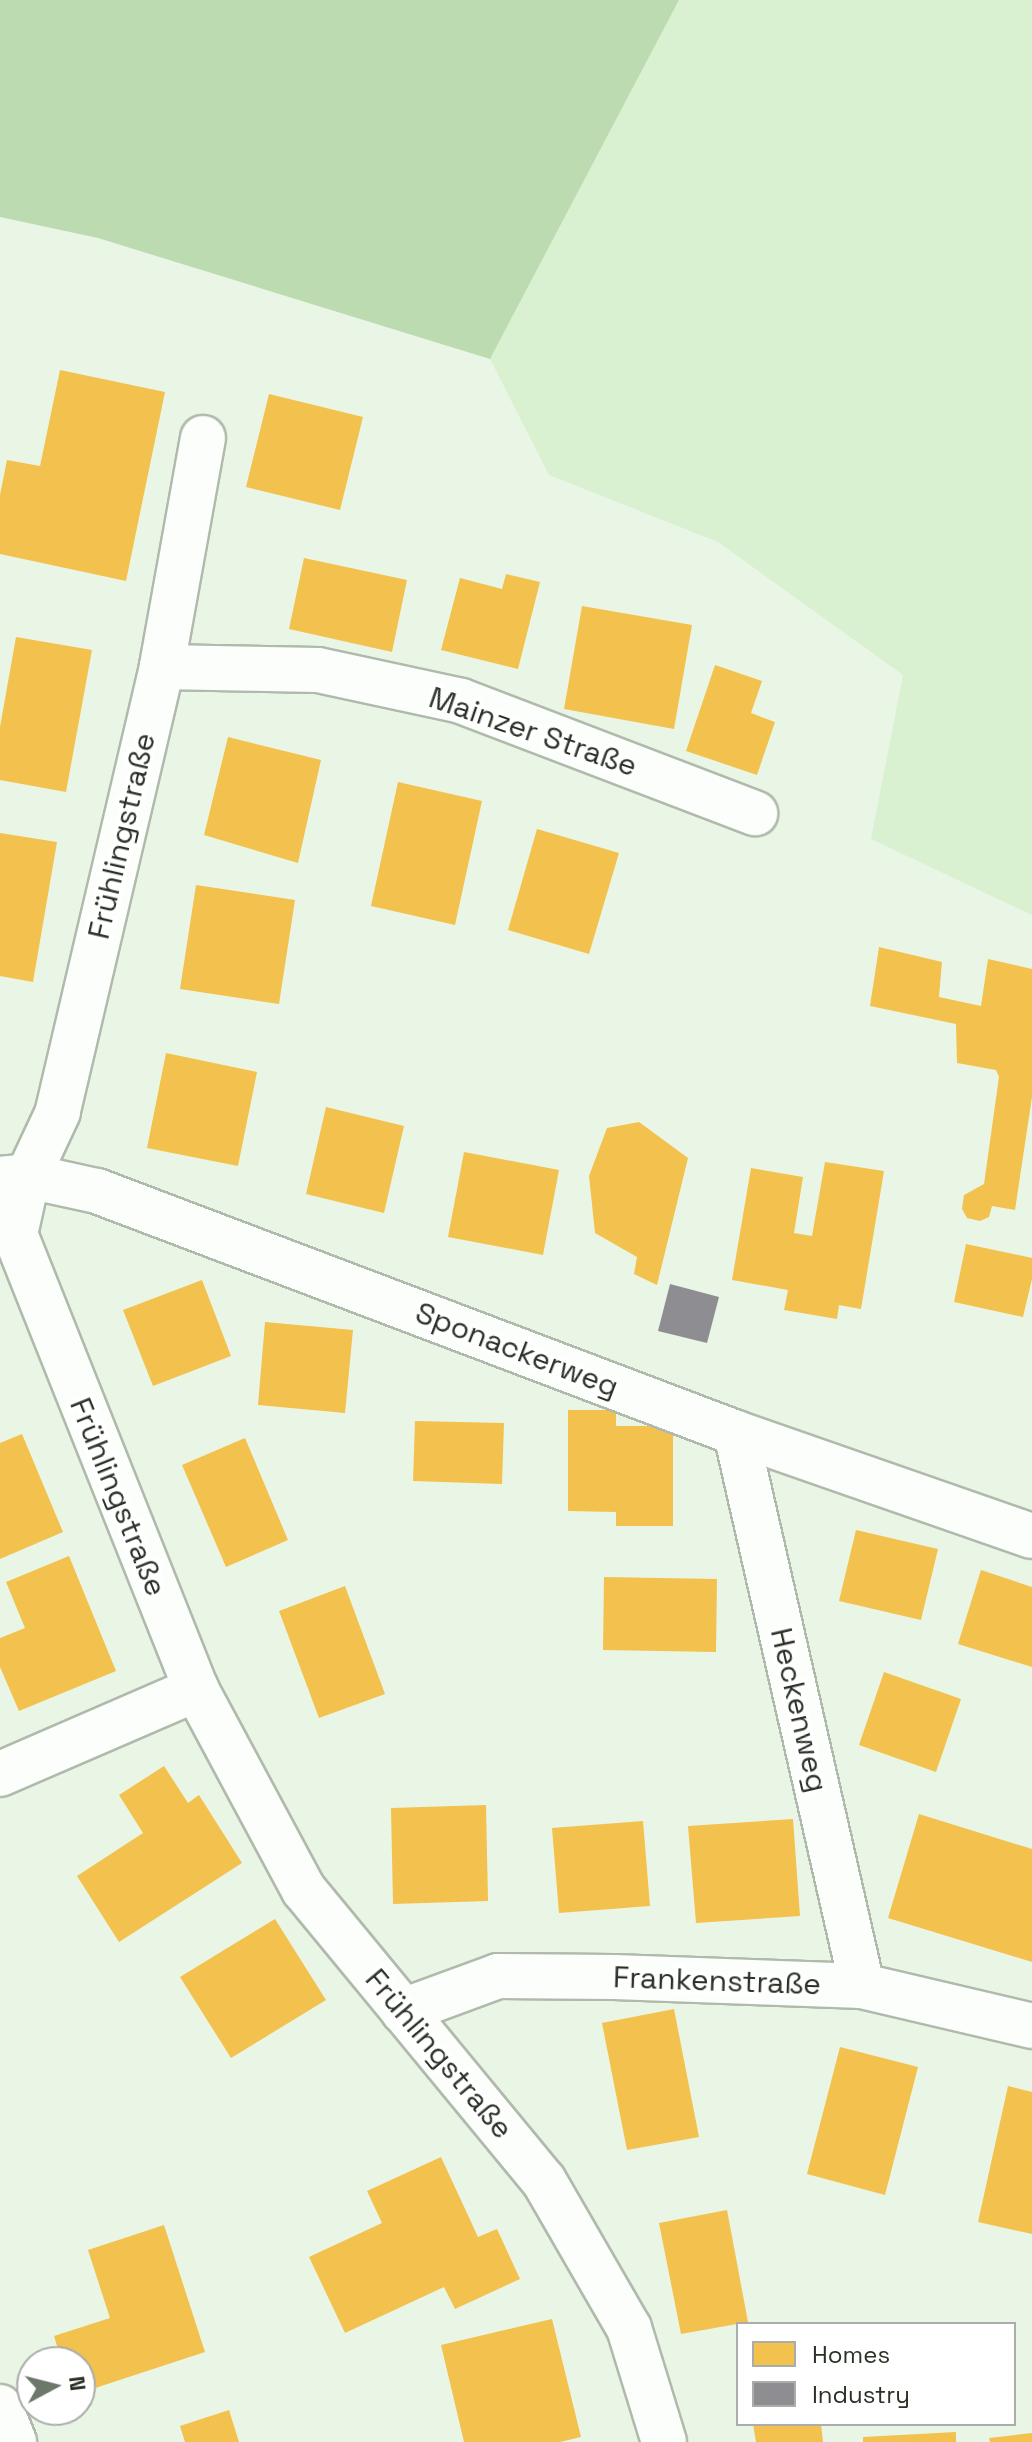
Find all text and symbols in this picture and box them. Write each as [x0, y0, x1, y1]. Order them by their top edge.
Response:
street label: Mainzer Straße [424, 680, 642, 784]
street label: Frühlingstraße [81, 729, 163, 943]
street label: Sponackerweg [410, 1295, 624, 1405]
street label: Frühlingstraße [62, 1393, 174, 1601]
street label: Heckenweg [763, 1624, 835, 1796]
street label: Frankenstraße [612, 1959, 822, 2003]
street label: Frühlingstraße [358, 1962, 520, 2146]
legend [736, 2322, 1016, 2426]
text: Homes [812, 2339, 890, 2370]
north arrow [16, 2346, 96, 2426]
text: N [63, 2374, 93, 2392]
text: Industry [812, 2379, 910, 2410]

